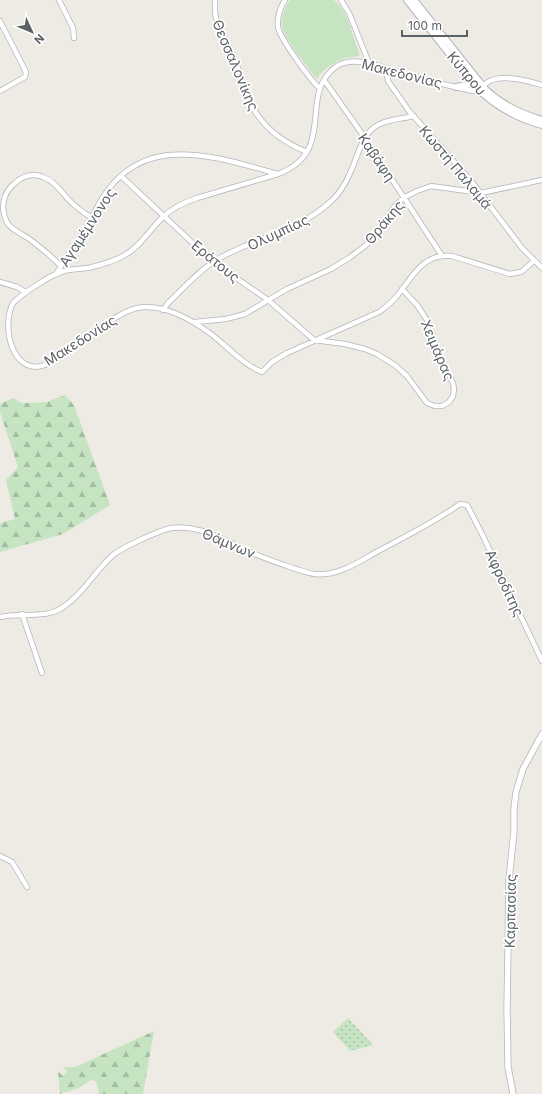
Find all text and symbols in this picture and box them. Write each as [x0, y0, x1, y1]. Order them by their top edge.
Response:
north arrow [12, 12, 52, 52]
scale bar [402, 12, 467, 38]
street label: Θεσσαλονίκης [209, 17, 263, 113]
text: 100 m [408, 18, 442, 33]
text: N [31, 31, 47, 47]
street label: Κύπρου [444, 48, 490, 98]
street label: Μακεδονίας [360, 55, 444, 91]
street label: Κωστή Παλαμά [416, 122, 496, 212]
street label: Καβάφη [355, 130, 399, 184]
street label: Αγαμέμνονος [55, 184, 119, 270]
street label: Θράκης [361, 197, 407, 247]
street label: Ολυμπίας [245, 210, 311, 254]
street label: Εράτους [188, 236, 244, 286]
street label: Μακεδονίας [41, 311, 119, 369]
street label: Χειμάρας [418, 317, 458, 383]
street label: Θάμνων [200, 524, 258, 562]
street label: Αφροδίτης [482, 547, 528, 619]
street label: Καρπασίας [501, 874, 519, 948]

